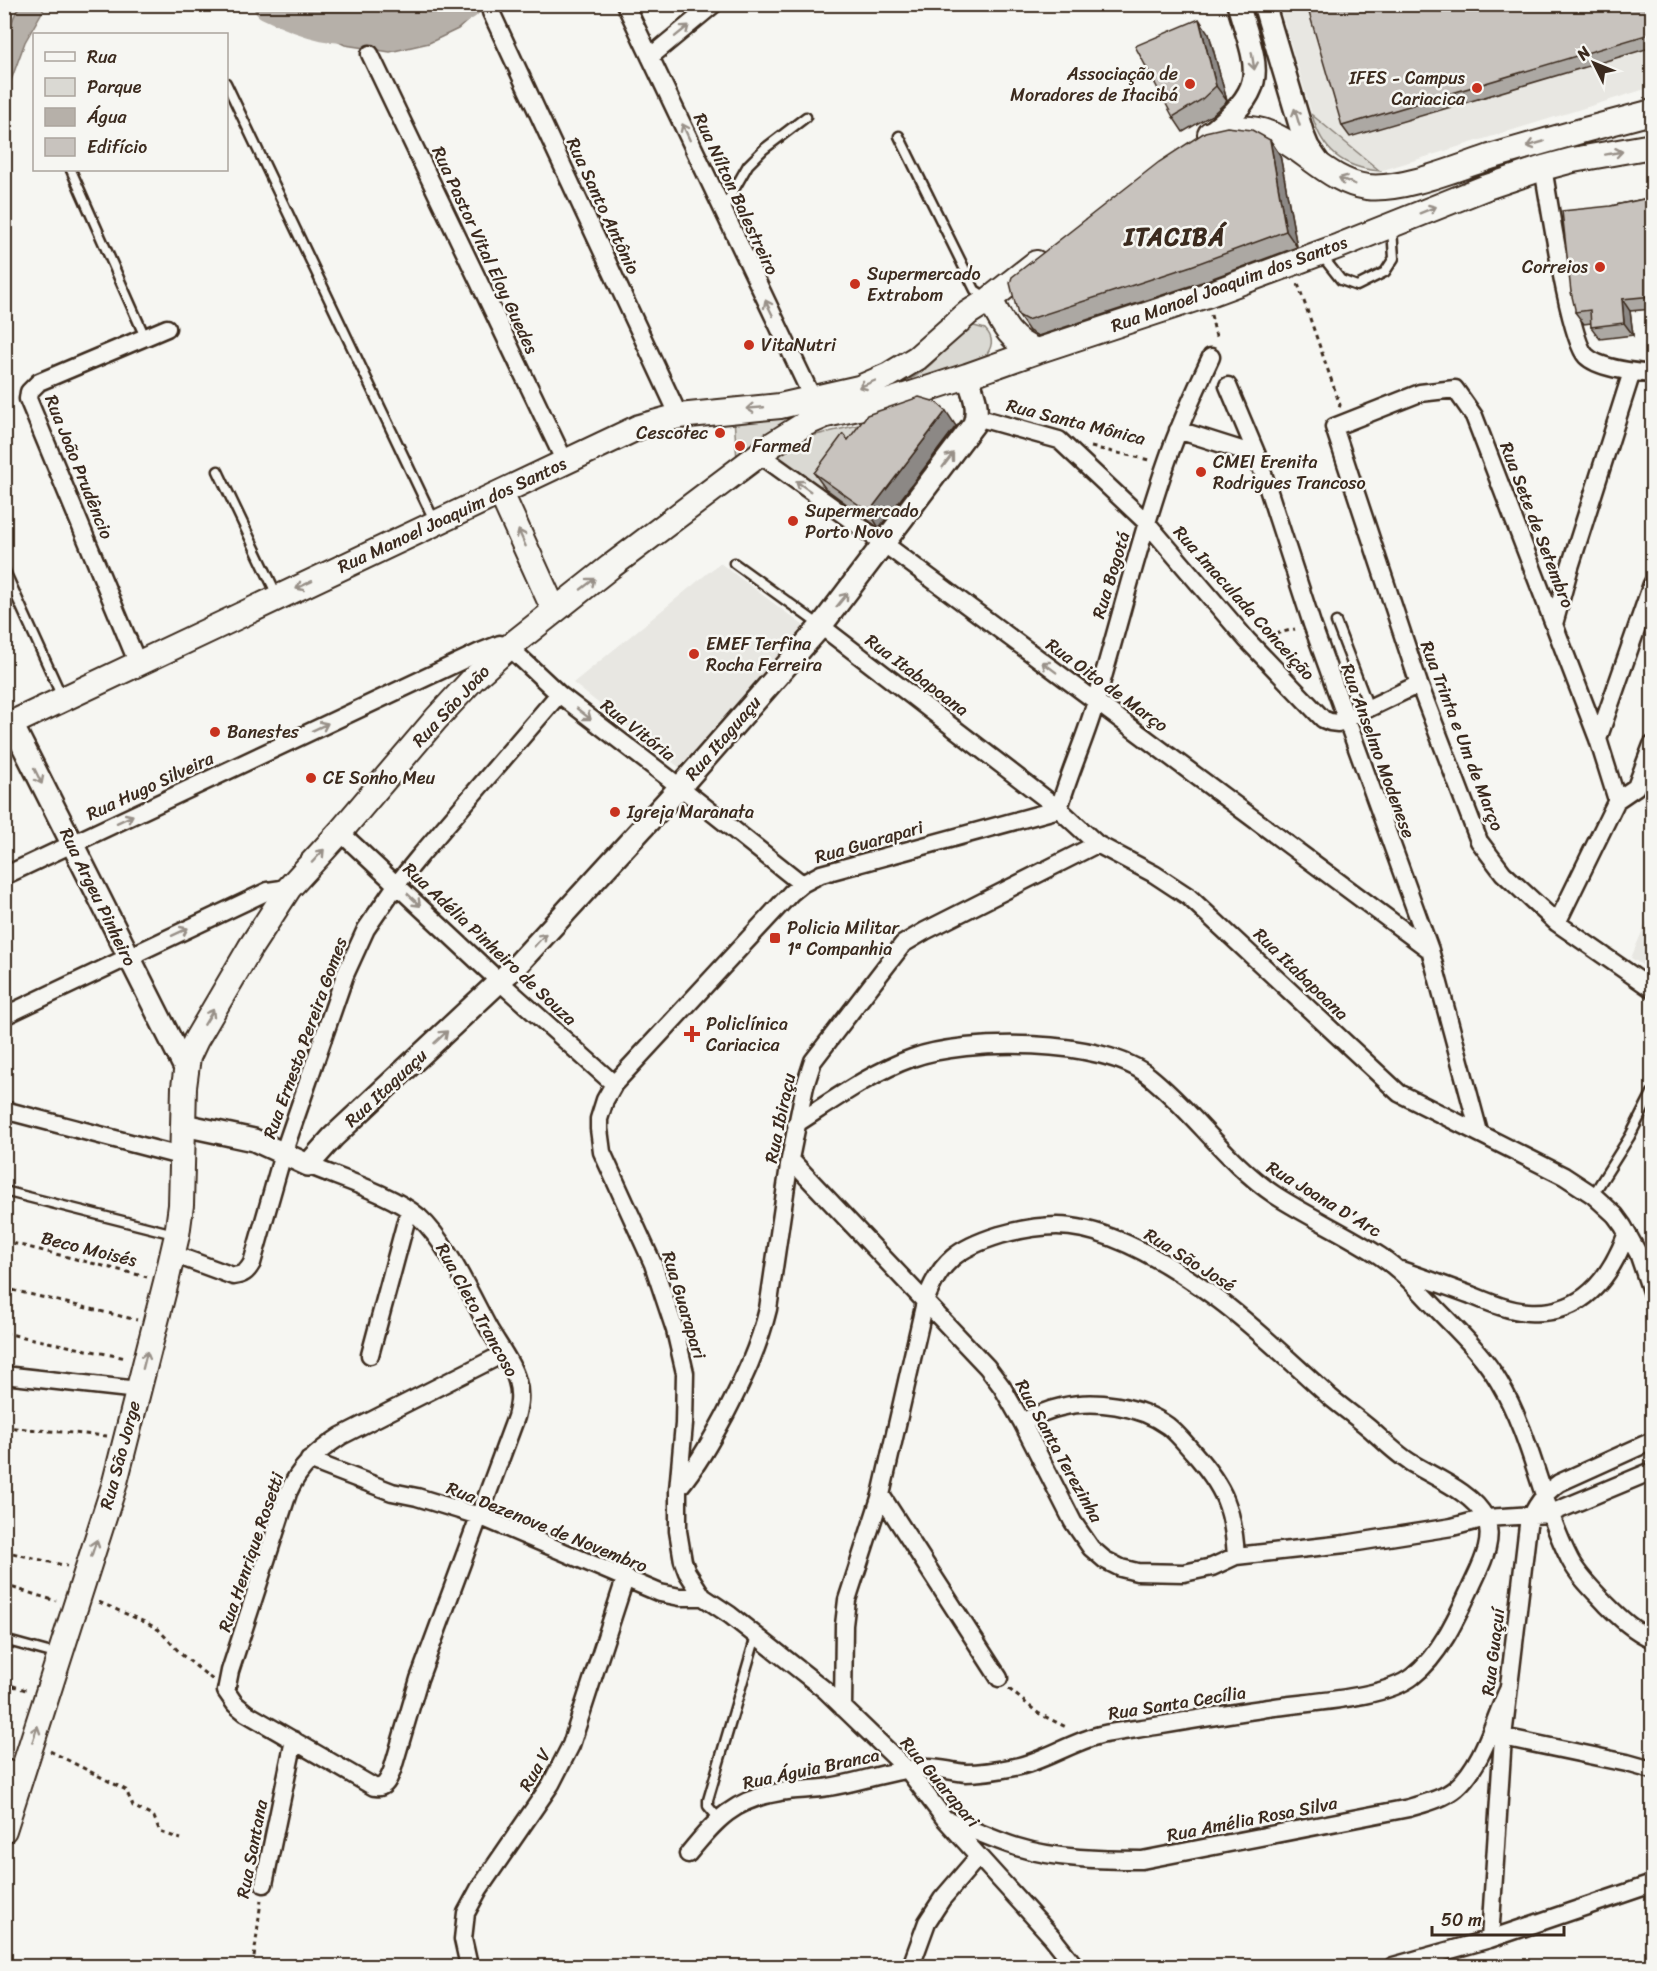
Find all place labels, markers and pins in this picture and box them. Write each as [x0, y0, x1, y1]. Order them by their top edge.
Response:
place label: Associação de Moradores de Itacibá [1010, 58, 1178, 111]
place label: IFES - Campus Cariacica [1348, 62, 1466, 115]
marker: Associação de Moradores de Itacibá [1183, 77, 1197, 91]
marker: IFES - Campus Cariacica [1470, 81, 1484, 95]
place label: Correios [1522, 251, 1589, 283]
place label: Supermercado Extrabom [867, 258, 981, 311]
marker: Correios [1593, 260, 1607, 274]
marker: Supermercado Extrabom [848, 277, 862, 291]
place label: VitaNutri [761, 329, 837, 361]
marker: VitaNutri [742, 338, 756, 352]
place label: Cescotec [636, 417, 708, 449]
marker: Cescotec [713, 426, 727, 440]
place label: Farmed [752, 430, 812, 462]
marker: Farmed [733, 439, 747, 453]
place label: CMEI Erenita Rodrigues Trancoso [1213, 446, 1366, 499]
marker: CMEI Erenita Rodrigues Trancoso [1194, 465, 1208, 479]
place label: Supermercado Porto Novo [805, 495, 919, 548]
marker: Supermercado Porto Novo [786, 514, 800, 528]
place label: EMEF Terfina Rocha Ferreira [706, 628, 822, 681]
marker: EMEF Terfina Rocha Ferreira [687, 647, 701, 661]
place label: Banestes [227, 716, 300, 748]
marker: Banestes [208, 725, 222, 739]
place label: CE Sonho Meu [323, 762, 436, 794]
marker: CE Sonho Meu [304, 771, 318, 785]
place label: Igreja Maranata [626, 796, 754, 828]
marker: Igreja Maranata [608, 805, 622, 819]
place label: Policia Militar 1ª Companhia [787, 912, 900, 965]
marker: Policia Militar 1ª Companhia [768, 931, 782, 945]
place label: Policlínica Cariacica [706, 1008, 788, 1061]
marker: Policlínica Cariacica [683, 1025, 701, 1043]

